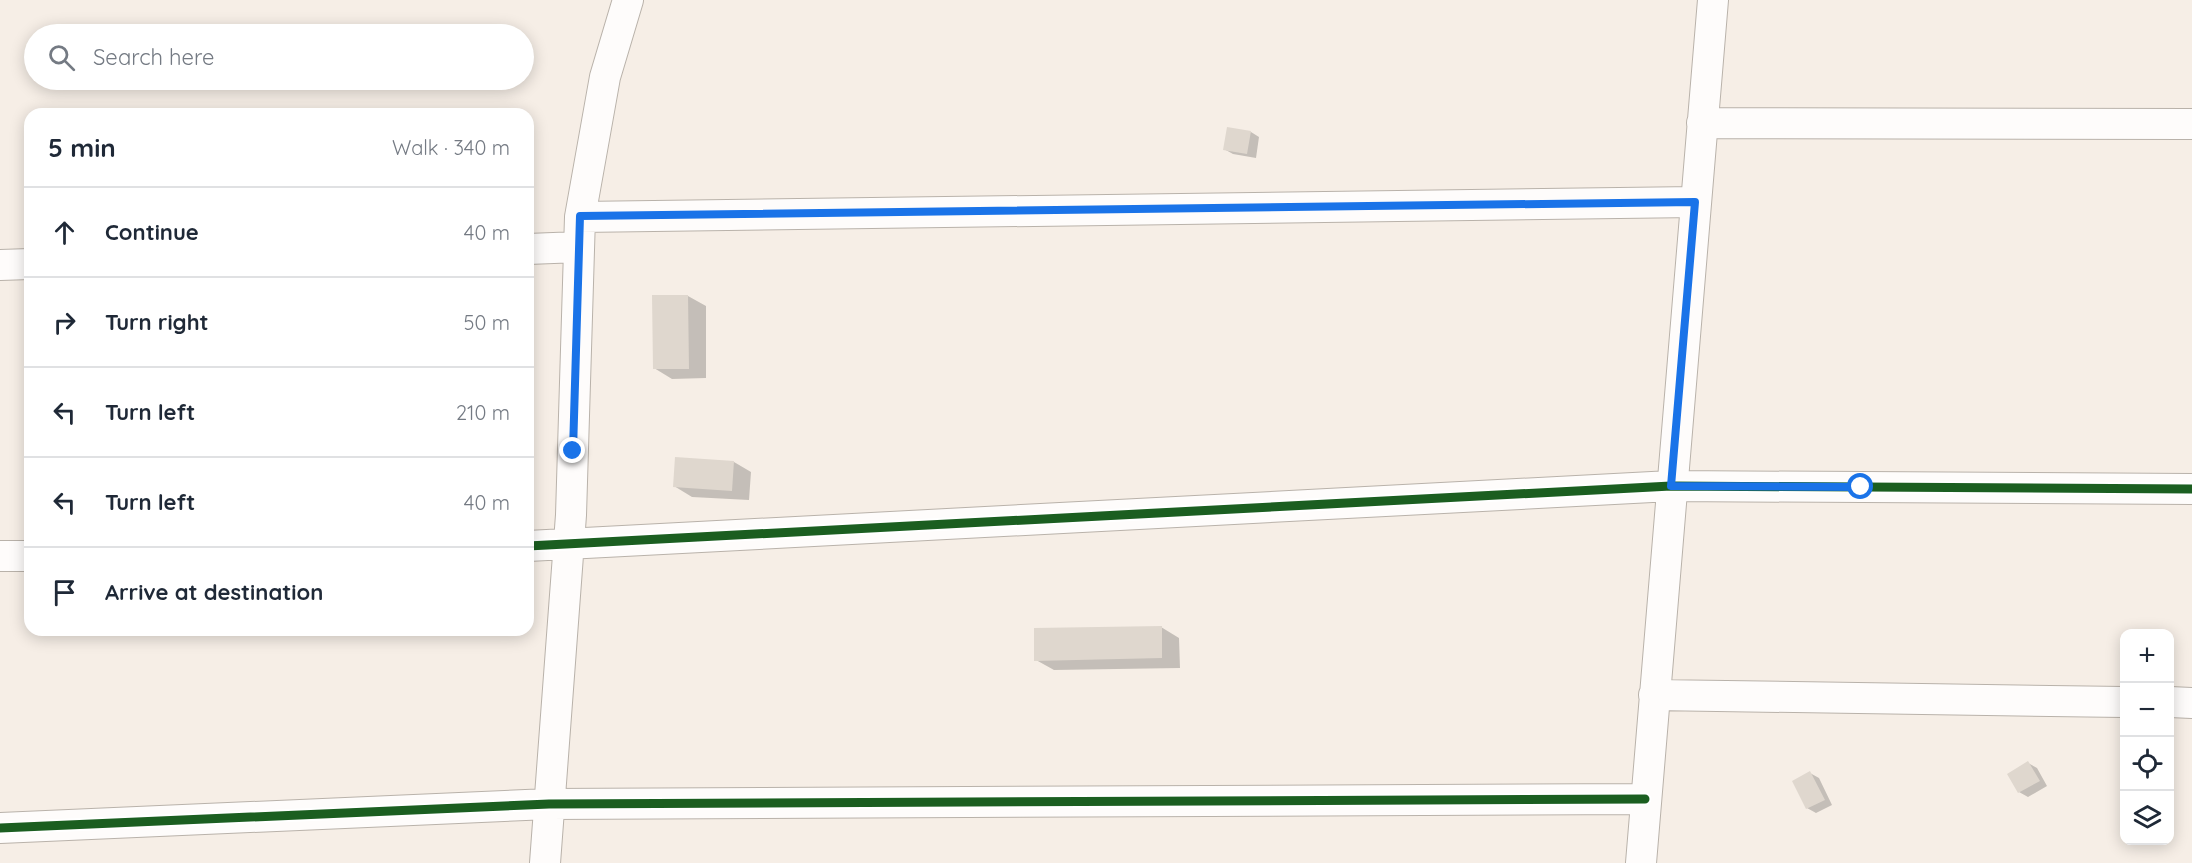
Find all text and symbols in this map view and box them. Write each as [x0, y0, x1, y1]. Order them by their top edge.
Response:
search box [24, 24, 534, 90]
icon: search [45, 41, 78, 74]
text: Search here [93, 43, 214, 71]
text: 5 min [48, 131, 116, 164]
text: Walk · 340 m [392, 135, 510, 160]
icon: ahead [48, 216, 81, 249]
text: Continue [105, 218, 199, 246]
text: 40 m [464, 220, 510, 245]
icon: right [48, 306, 81, 339]
text: Turn right [105, 308, 209, 336]
text: 50 m [464, 310, 510, 335]
icon: left [48, 396, 81, 429]
text: Turn left [105, 398, 195, 426]
text: 210 m [456, 400, 510, 425]
route end [559, 437, 585, 463]
route start [1847, 473, 1873, 499]
icon: left [48, 486, 81, 519]
text: Turn left [105, 488, 195, 516]
text: 40 m [464, 490, 510, 515]
icon: arrive [48, 576, 81, 609]
text: Arrive at destination [105, 578, 323, 606]
map controls [2120, 629, 2174, 845]
button: + [2120, 629, 2174, 683]
button: − [2120, 683, 2174, 737]
button: locate [2120, 737, 2174, 791]
button: layers [2120, 791, 2174, 845]

